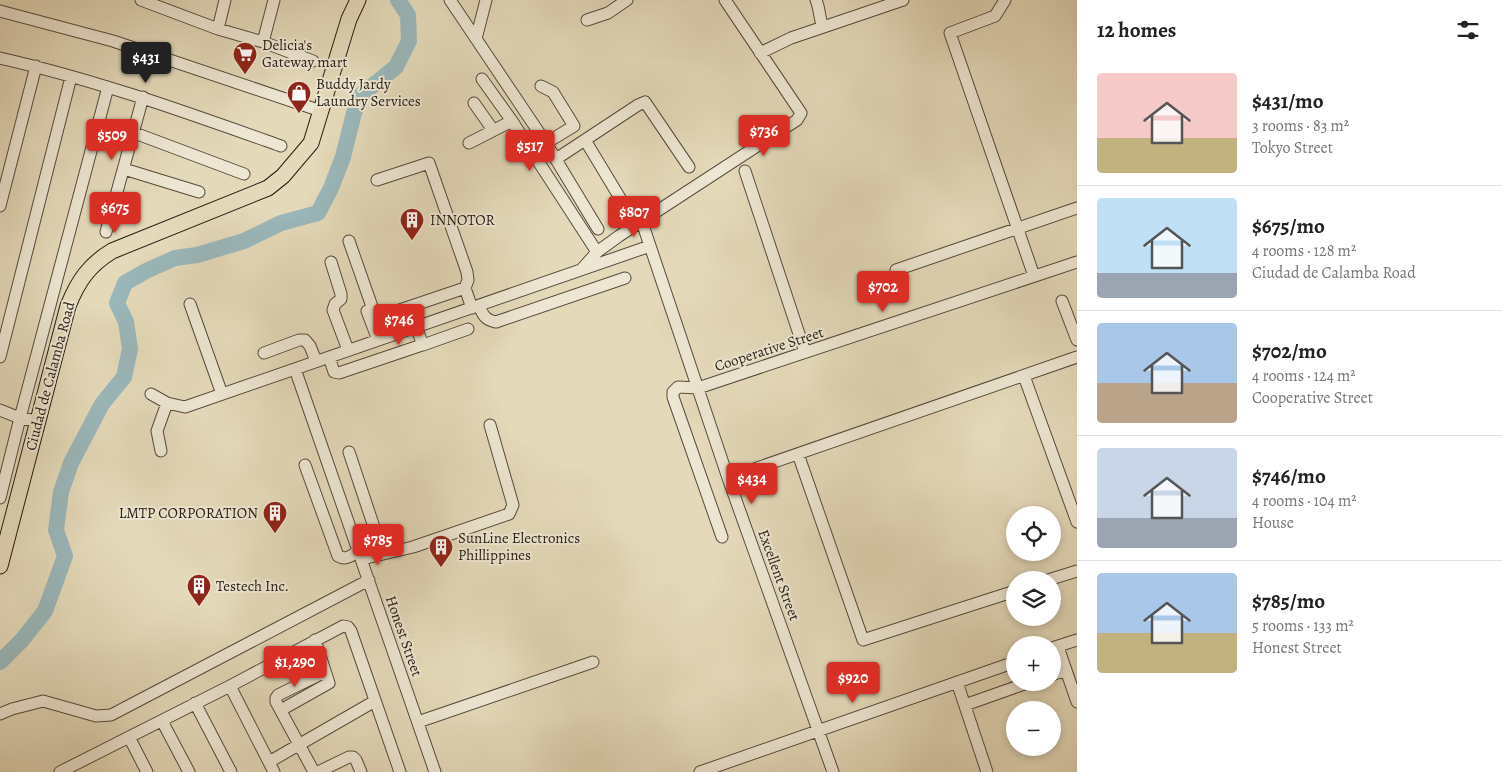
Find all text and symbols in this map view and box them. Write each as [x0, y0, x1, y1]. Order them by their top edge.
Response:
text: 12 homes [1097, 16, 1176, 44]
icon: filters [1454, 16, 1482, 44]
place label: Delicia's Gateway mart [262, 35, 347, 72]
supermarket icon: Delicia's Gateway mart [232, 41, 258, 75]
pin: $431 [116, 42, 176, 84]
text: $431 [132, 47, 160, 69]
place label: Buddy Jardy Laundry Services [316, 74, 421, 111]
shop icon: Buddy Jardy Laundry Services [286, 80, 312, 114]
text: $431/mo [1252, 87, 1324, 115]
icon: home [1137, 93, 1197, 153]
pin: $736 [734, 114, 794, 157]
text: 3 rooms · 83 m² [1252, 115, 1349, 137]
pin: $509 [82, 119, 142, 161]
text: $736 [750, 120, 778, 142]
text: $509 [97, 124, 127, 146]
pin: $517 [500, 130, 560, 172]
text: $517 [517, 135, 543, 157]
text: Tokyo Street [1252, 137, 1333, 159]
pin: $675 [85, 192, 145, 234]
pin: $807 [604, 196, 664, 238]
text: $675 [101, 197, 129, 219]
text: $807 [619, 201, 649, 223]
building icon: INNOTOR [399, 207, 425, 241]
place label: INNOTOR [430, 210, 496, 230]
text: $675/mo [1252, 212, 1325, 240]
icon: home [1137, 218, 1197, 278]
text: 4 rooms · 128 m² [1252, 240, 1356, 262]
text: Ciudad de Calamba Road [1252, 262, 1416, 284]
pin: $702 [853, 270, 913, 313]
text: $702 [868, 276, 898, 298]
street label: Ciudad de Calamba Road [20, 298, 80, 453]
pin: $746 [369, 304, 429, 346]
text: $746 [384, 309, 414, 331]
street label: Cooperative Street [712, 322, 826, 376]
text: $702/mo [1252, 337, 1327, 365]
icon: home [1137, 343, 1197, 403]
text: 4 rooms · 124 m² [1252, 365, 1356, 387]
text: Cooperative Street [1252, 387, 1373, 409]
pin: $434 [722, 462, 782, 505]
text: $746/mo [1252, 462, 1326, 490]
text: $434 [737, 468, 767, 490]
icon: home [1137, 468, 1197, 528]
text: 4 rooms · 104 m² [1252, 490, 1357, 512]
building icon: LMTP CORPORATION [262, 500, 288, 534]
place label: LMTP CORPORATION [119, 503, 258, 523]
map controls [1006, 506, 1061, 756]
button: locate [1006, 506, 1061, 561]
text: House [1252, 512, 1294, 534]
pin: $785 [348, 524, 408, 566]
street label: Excellent Street [753, 527, 805, 623]
place label: SunLine Electronics Phillippines [458, 528, 580, 565]
text: $785 [364, 529, 392, 551]
building icon: SunLine Electronics Phillippines [428, 534, 454, 568]
button: layers [1006, 571, 1061, 626]
building icon: Testech Inc. [186, 573, 212, 607]
place label: Testech Inc. [216, 576, 289, 596]
text: $785/mo [1252, 587, 1325, 615]
street label: Honest Street [381, 593, 427, 679]
icon: home [1137, 593, 1197, 653]
text: 5 rooms · 133 m² [1252, 615, 1354, 637]
button: + [1006, 636, 1061, 691]
text: Honest Street [1252, 637, 1342, 659]
pin: $1,290 [254, 646, 336, 688]
text: $1,290 [275, 651, 315, 673]
pin: $920 [823, 662, 883, 704]
text: $920 [838, 667, 868, 689]
button: − [1006, 701, 1061, 756]

